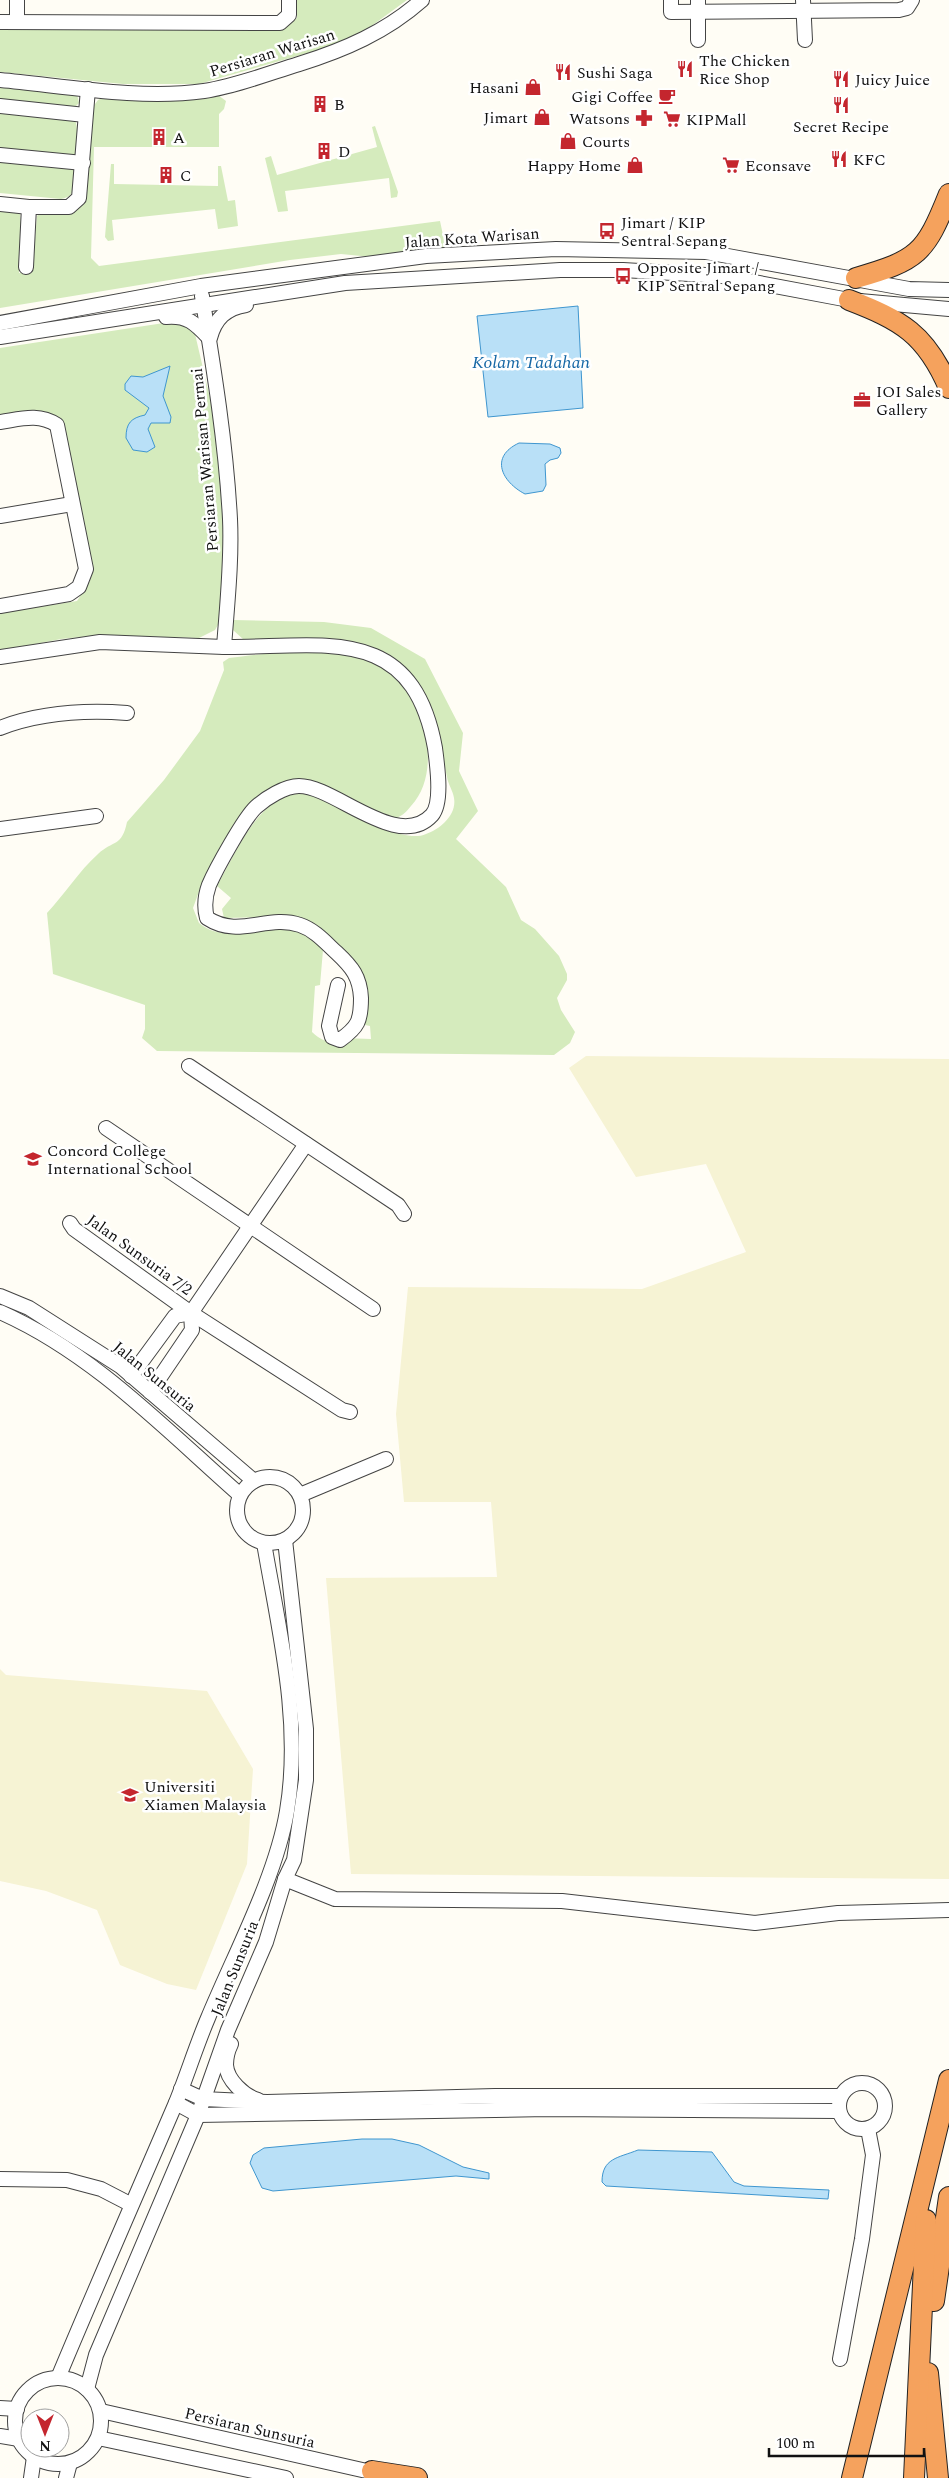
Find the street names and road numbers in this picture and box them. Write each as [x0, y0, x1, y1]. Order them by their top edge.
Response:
street label: Persiaran Warisan [207, 22, 338, 83]
street label: Jalan Kota Warisan [404, 221, 540, 255]
street label: Persiaran Warisan Permai [185, 367, 225, 553]
street label: Jalan Sunsuria 7/2 [82, 1208, 197, 1301]
street label: Jalan Sunsuria [107, 1336, 201, 1418]
street label: Jalan Sunsuria [205, 1917, 265, 2020]
street label: Persiaran Sunsuria [182, 2401, 318, 2455]

